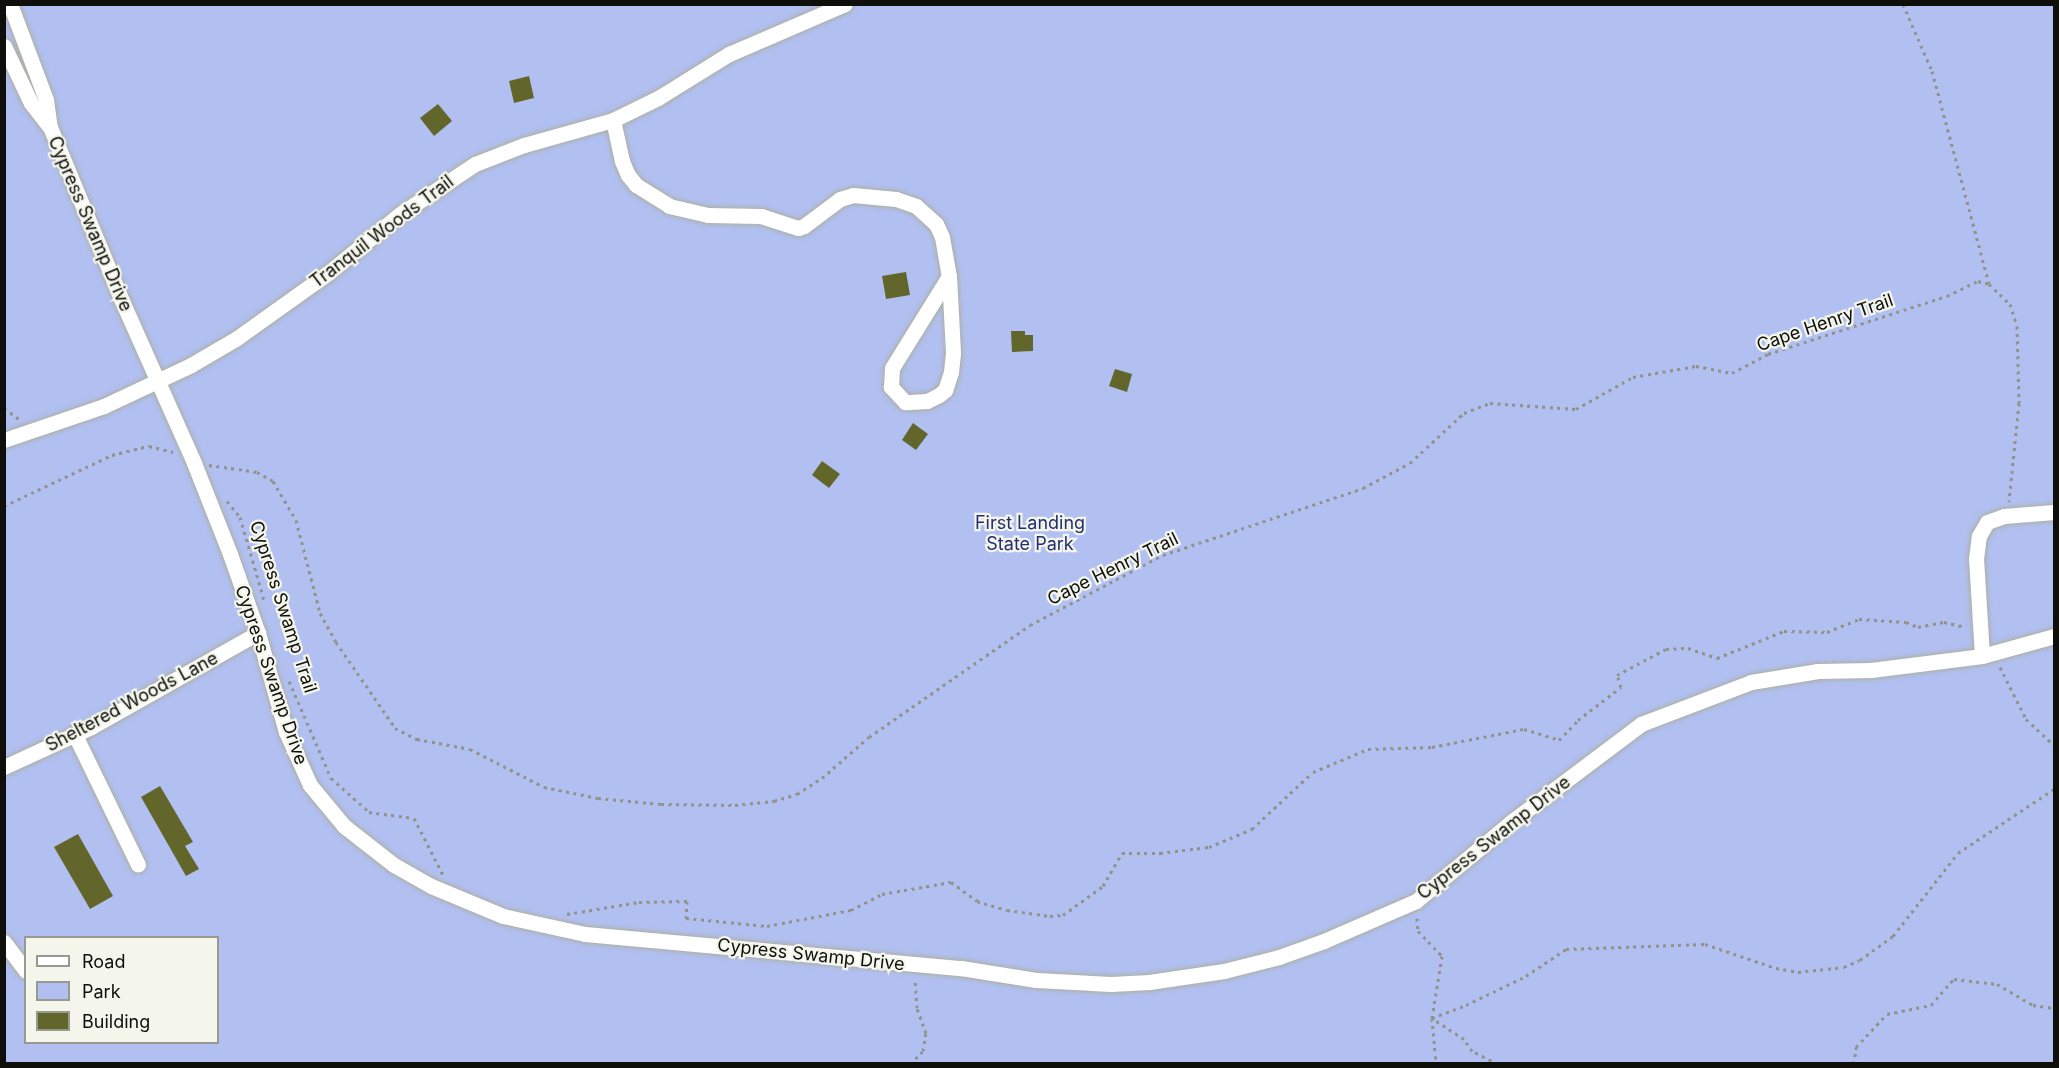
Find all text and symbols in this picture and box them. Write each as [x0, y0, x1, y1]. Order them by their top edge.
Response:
street label: Cypress Swamp Drive [43, 133, 137, 315]
street label: Tranquil Woods Trail [306, 171, 458, 293]
street label: Cape Henry Trail [1754, 290, 1896, 356]
park label: First Landing State Park [975, 513, 1085, 556]
street label: Cypress Swamp Trail [245, 518, 321, 696]
street label: Cape Henry Trail [1044, 528, 1182, 610]
street label: Cypress Swamp Drive [230, 582, 312, 768]
street label: Sheltered Woods Lane [42, 647, 222, 757]
street label: Cypress Swamp Drive [1413, 772, 1575, 904]
street label: Cypress Swamp Drive [716, 934, 906, 976]
legend [24, 936, 219, 1044]
text: Road [82, 951, 125, 972]
text: Park [82, 981, 121, 1002]
text: Building [82, 1011, 150, 1032]

